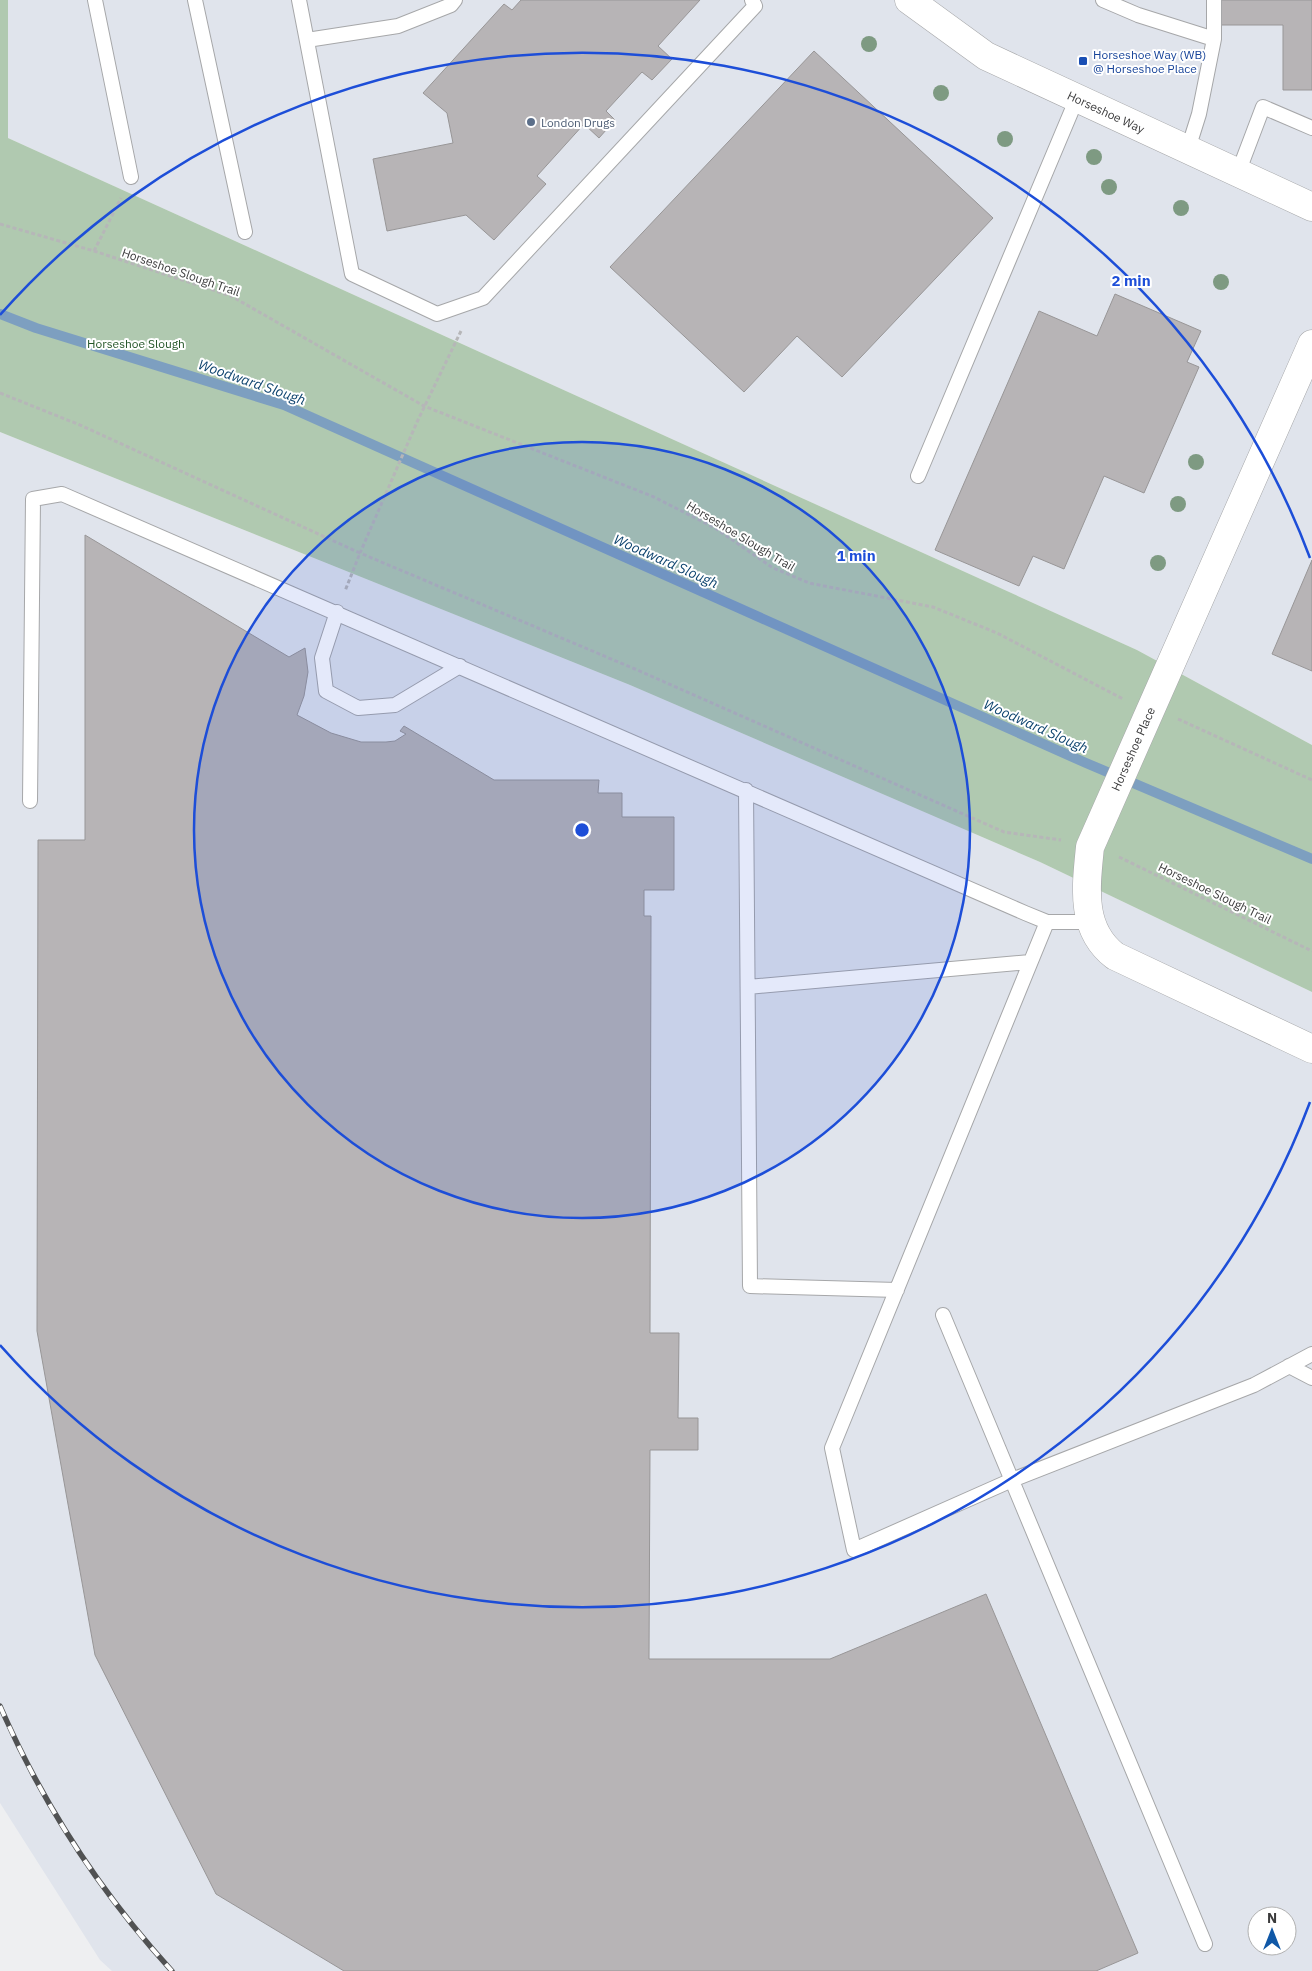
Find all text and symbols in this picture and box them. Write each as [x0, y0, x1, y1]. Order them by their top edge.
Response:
place label: Horseshoe Way (WB) @ Horseshoe Place [1093, 47, 1206, 76]
marker: Horseshoe Way (WB) @ Horseshoe Place [1077, 55, 1089, 67]
street label: Horseshoe Way [1065, 88, 1147, 136]
place label: London Drugs [541, 115, 615, 130]
marker: London Drugs [525, 116, 537, 128]
street label: Horseshoe Slough Trail [120, 245, 242, 299]
text: 2 min [1111, 271, 1151, 290]
park label: Horseshoe Slough [87, 336, 185, 351]
water label: Woodward Slough [196, 355, 308, 409]
street label: Horseshoe Slough Trail [684, 498, 798, 574]
water label: Woodward Slough [611, 530, 721, 592]
text: 1 min [836, 546, 876, 565]
water label: Woodward Slough [981, 695, 1091, 757]
street label: Horseshoe Place [1108, 704, 1158, 793]
centre of rings [573, 821, 591, 839]
street label: Horseshoe Slough Trail [1156, 859, 1274, 927]
north arrow [1247, 1906, 1297, 1956]
text: N [1267, 1909, 1277, 1927]

